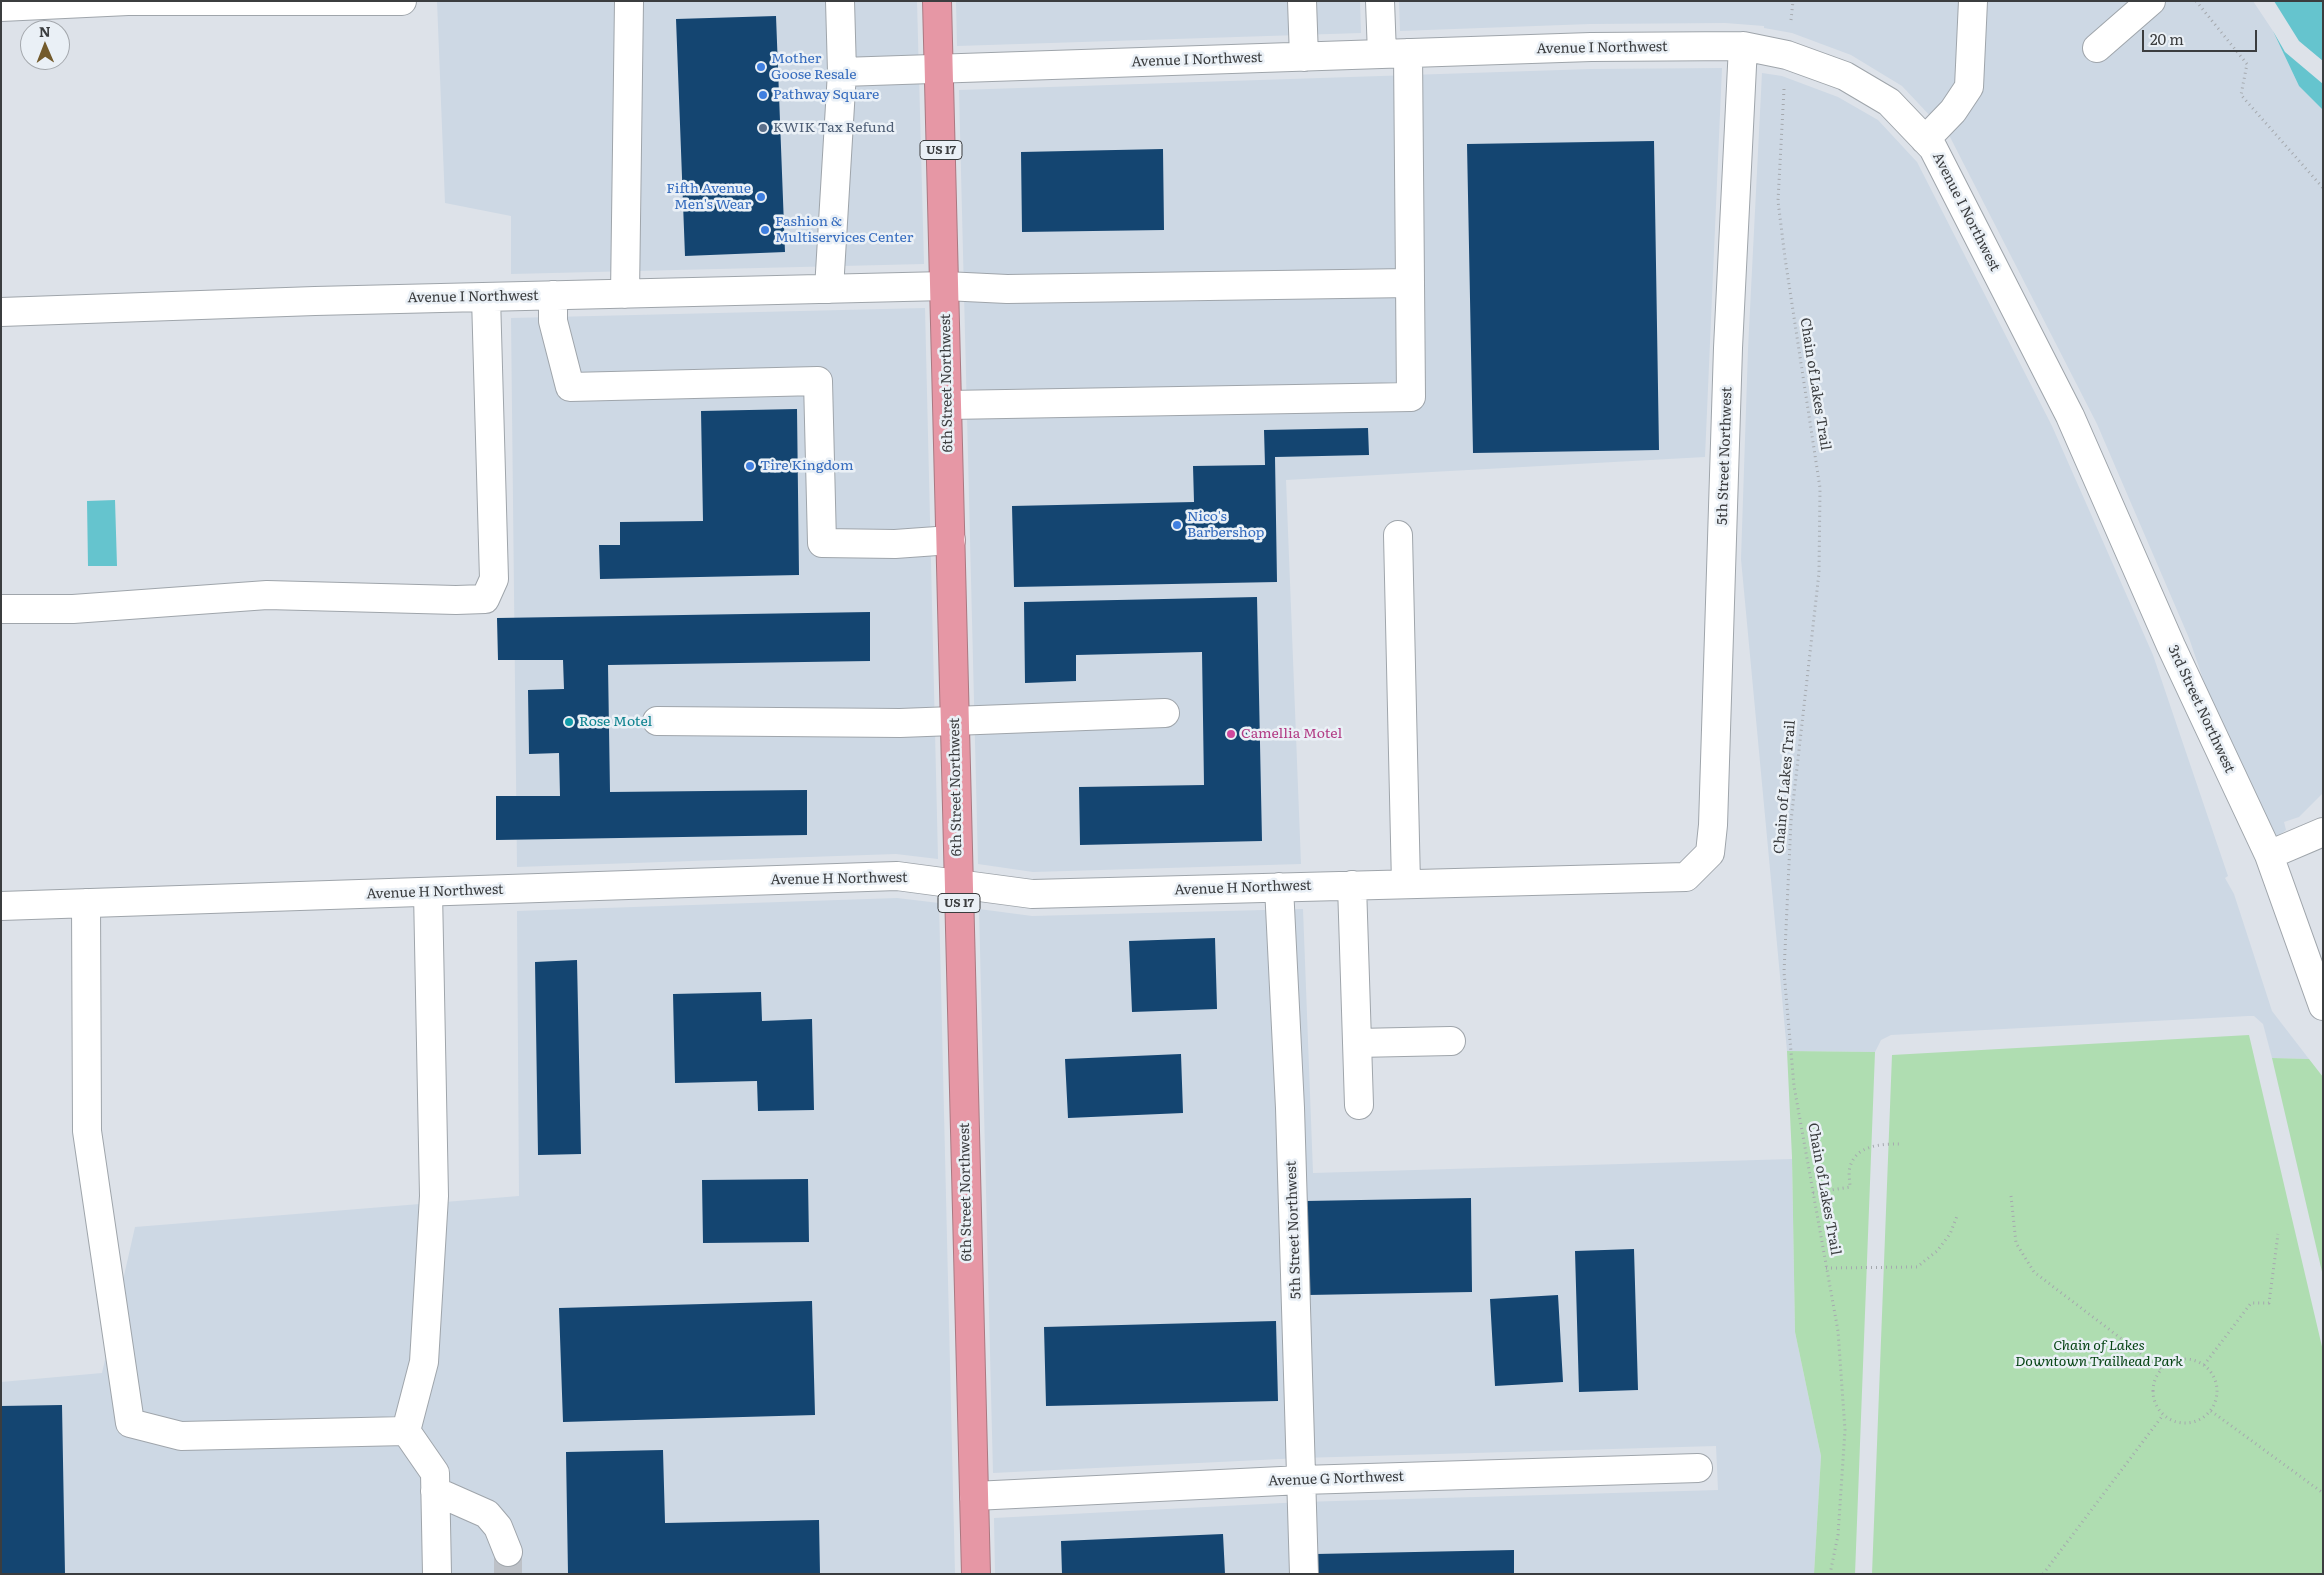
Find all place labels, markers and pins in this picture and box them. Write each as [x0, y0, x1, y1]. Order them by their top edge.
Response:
place label: Mother Goose Resale [771, 51, 857, 84]
marker: Mother Goose Resale [755, 61, 767, 73]
place label: Pathway Square [773, 87, 879, 103]
marker: Pathway Square [757, 89, 769, 101]
place label: KWIK Tax Refund [773, 120, 894, 136]
marker: KWIK Tax Refund [757, 122, 769, 134]
place label: Fifth Avenue Men's Wear [666, 181, 751, 213]
marker: Fifth Avenue Men's Wear [755, 191, 767, 203]
place label: Fashion & Multiservices Center [775, 214, 913, 246]
marker: Fashion & Multiservices Center [759, 224, 771, 236]
place label: Tire Kingdom [760, 458, 853, 474]
marker: Tire Kingdom [744, 460, 756, 472]
place label: Nico's Barbershop [1187, 509, 1264, 542]
marker: Nico's Barbershop [1171, 519, 1183, 531]
place label: Rose Motel [579, 714, 652, 730]
marker: Rose Motel [563, 716, 575, 728]
place label: Camellia Motel [1241, 726, 1342, 742]
marker: Camellia Motel [1225, 728, 1237, 740]

